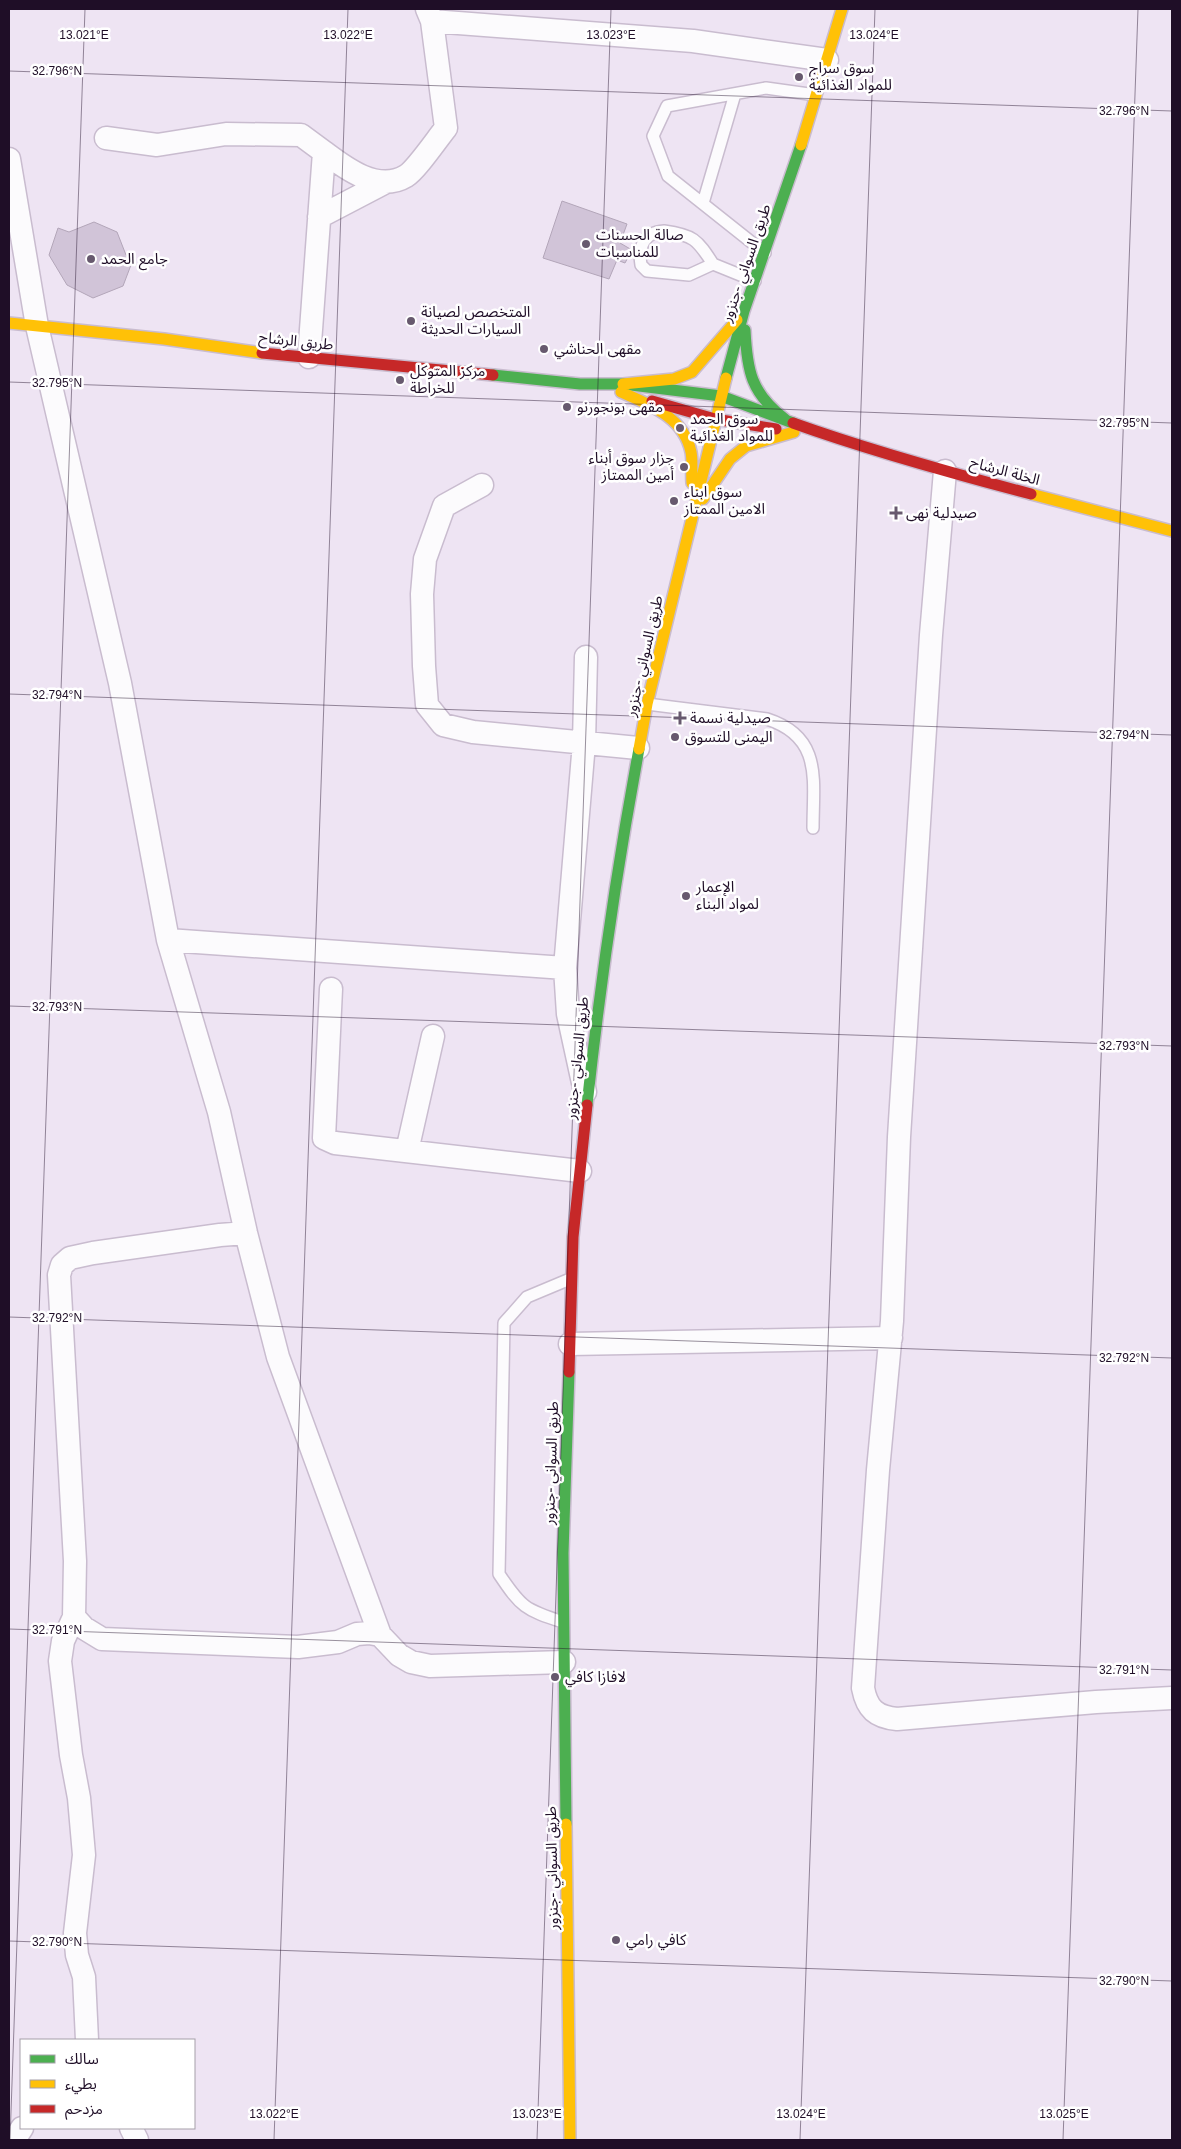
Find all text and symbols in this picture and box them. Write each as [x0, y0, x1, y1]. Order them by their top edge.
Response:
text: 13.021°E [59, 28, 109, 42]
text: 13.022°E [323, 28, 373, 42]
text: 13.023°E [586, 28, 636, 42]
text: 13.024°E [849, 28, 899, 42]
place label: سوق سراج للمواد الغذائية [809, 59, 892, 94]
text: 32.796°N [32, 64, 82, 78]
marker: سوق سراج للمواد الغذائية [793, 71, 805, 83]
text: 32.796°N [1099, 104, 1149, 118]
street label: طريق السواني -جنزور [717, 202, 777, 326]
place label: صالة الحسنات للمناسبات [596, 226, 683, 260]
marker: صالة الحسنات للمناسبات [580, 238, 592, 250]
place label: جامع الحمد [101, 250, 168, 271]
marker: جامع الحمد [85, 253, 97, 265]
place label: المتخصص لصيانة السيارات الحديثة [421, 303, 530, 338]
marker: المتخصص لصيانة السيارات الحديثة [405, 315, 417, 327]
street label: طريق الرشاح [257, 328, 334, 357]
place label: مقهى الحناشي [554, 340, 641, 360]
marker: مقهى الحناشي [538, 343, 550, 355]
place label: مركز المتوكل للخراطة [410, 362, 485, 397]
marker: مركز المتوكل للخراطة [394, 374, 406, 386]
text: 32.795°N [32, 376, 82, 390]
place label: مقهى بونجورنو [577, 398, 663, 416]
marker: مقهى بونجورنو [561, 401, 573, 413]
place label: سوق الحمد للمواد الغذائية [690, 410, 773, 445]
text: 32.795°N [1099, 416, 1149, 430]
marker: سوق الحمد للمواد الغذائية [674, 422, 686, 434]
place label: جزار سوق أبناء أمين الممتاز [589, 449, 674, 484]
street label: الخلة الرشاح [967, 453, 1042, 492]
marker: جزار سوق أبناء أمين الممتاز [678, 461, 690, 473]
place label: سوق ابناء الامين الممتاز [683, 483, 765, 518]
marker: سوق ابناء الامين الممتاز [668, 495, 680, 507]
place label: صيدلية نهى [906, 504, 977, 522]
marker: صيدلية نهى [890, 507, 902, 519]
street label: طريق السواني -جنزور [621, 594, 669, 720]
text: 32.794°N [32, 688, 82, 702]
place label: صيدلية نسمة [690, 709, 771, 726]
marker: صيدلية نسمة [674, 712, 686, 724]
place label: اليمنى للتسوق [685, 728, 773, 746]
text: 32.794°N [1099, 728, 1149, 742]
marker: اليمنى للتسوق [669, 731, 681, 743]
place label: الإعمار لمواد البناء [695, 878, 759, 913]
marker: الإعمار لمواد البناء [680, 890, 692, 902]
street label: طريق السواني -جنزور [561, 996, 595, 1122]
text: 32.793°N [32, 1000, 82, 1014]
text: 32.793°N [1099, 1039, 1149, 1053]
text: 32.792°N [32, 1311, 82, 1325]
text: 32.792°N [1099, 1351, 1149, 1365]
street label: طريق السواني -جنزور [540, 1401, 565, 1526]
text: 32.791°N [32, 1623, 82, 1637]
text: 32.791°N [1099, 1663, 1149, 1677]
place label: لافازا كافي [565, 1668, 626, 1688]
marker: لافازا كافي [549, 1671, 561, 1683]
street label: طريق السواني -جنزور [542, 1806, 565, 1931]
place label: كافي رامي [626, 1931, 687, 1951]
marker: كافي رامي [610, 1934, 622, 1946]
text: 32.790°N [32, 1935, 82, 1949]
text: 32.790°N [1099, 1974, 1149, 1988]
legend [20, 2039, 195, 2129]
text: سالك [65, 2050, 99, 2067]
text: بطيء [65, 2075, 97, 2095]
text: مزدحم [65, 2100, 103, 2120]
text: 13.022°E [249, 2107, 299, 2121]
text: 13.023°E [512, 2107, 562, 2121]
text: 13.024°E [776, 2107, 826, 2121]
text: 13.025°E [1039, 2107, 1089, 2121]

